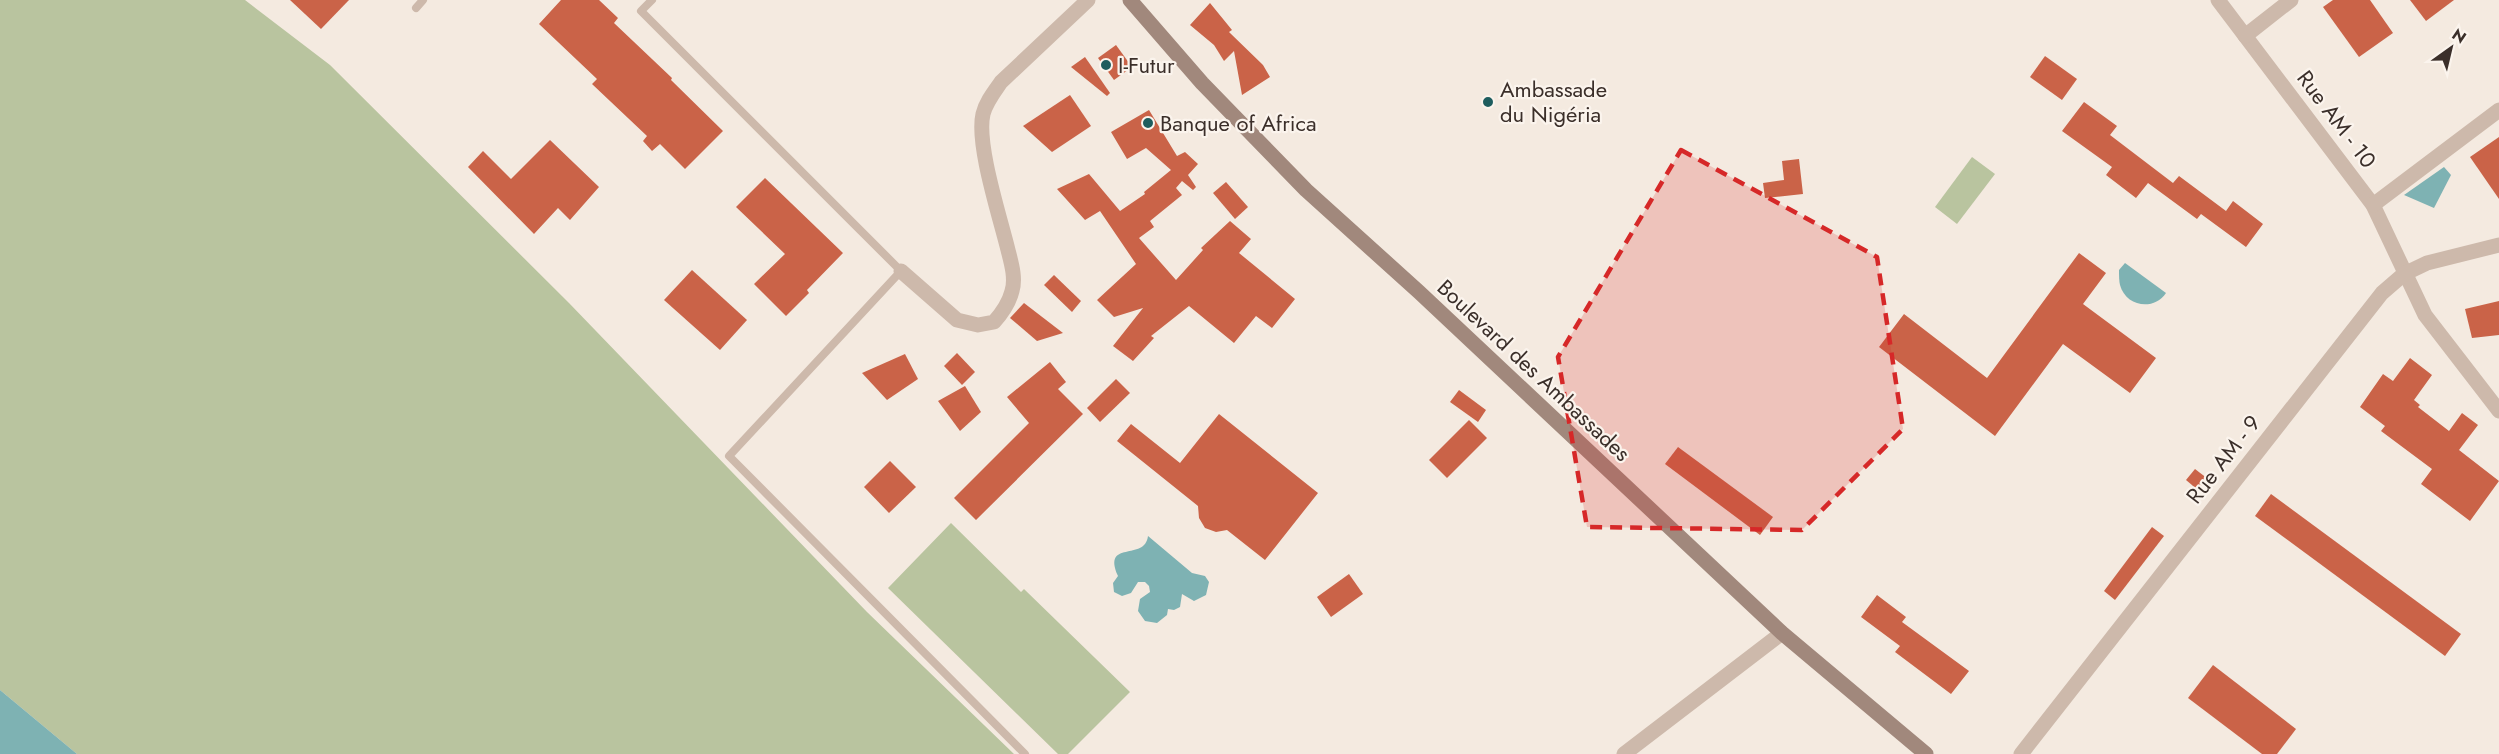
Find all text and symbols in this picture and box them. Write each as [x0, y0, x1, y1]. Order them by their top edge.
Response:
north arrow [2421, 18, 2481, 78]
text: N [2447, 23, 2471, 49]
place label: I-Futur [1118, 49, 1175, 81]
marker: I-Futur [1099, 58, 1113, 72]
street label: Rue AM - 10 [2290, 63, 2384, 175]
place label: Ambassade du Nigéria [1500, 73, 1607, 130]
marker: Ambassade du Nigéria [1481, 95, 1495, 109]
place label: Banque of Africa [1160, 107, 1317, 139]
marker: Banque of Africa [1141, 116, 1155, 130]
street label: Boulevard des Ambassades [1430, 272, 1638, 468]
street label: Rue AM - 9 [2178, 408, 2268, 510]

